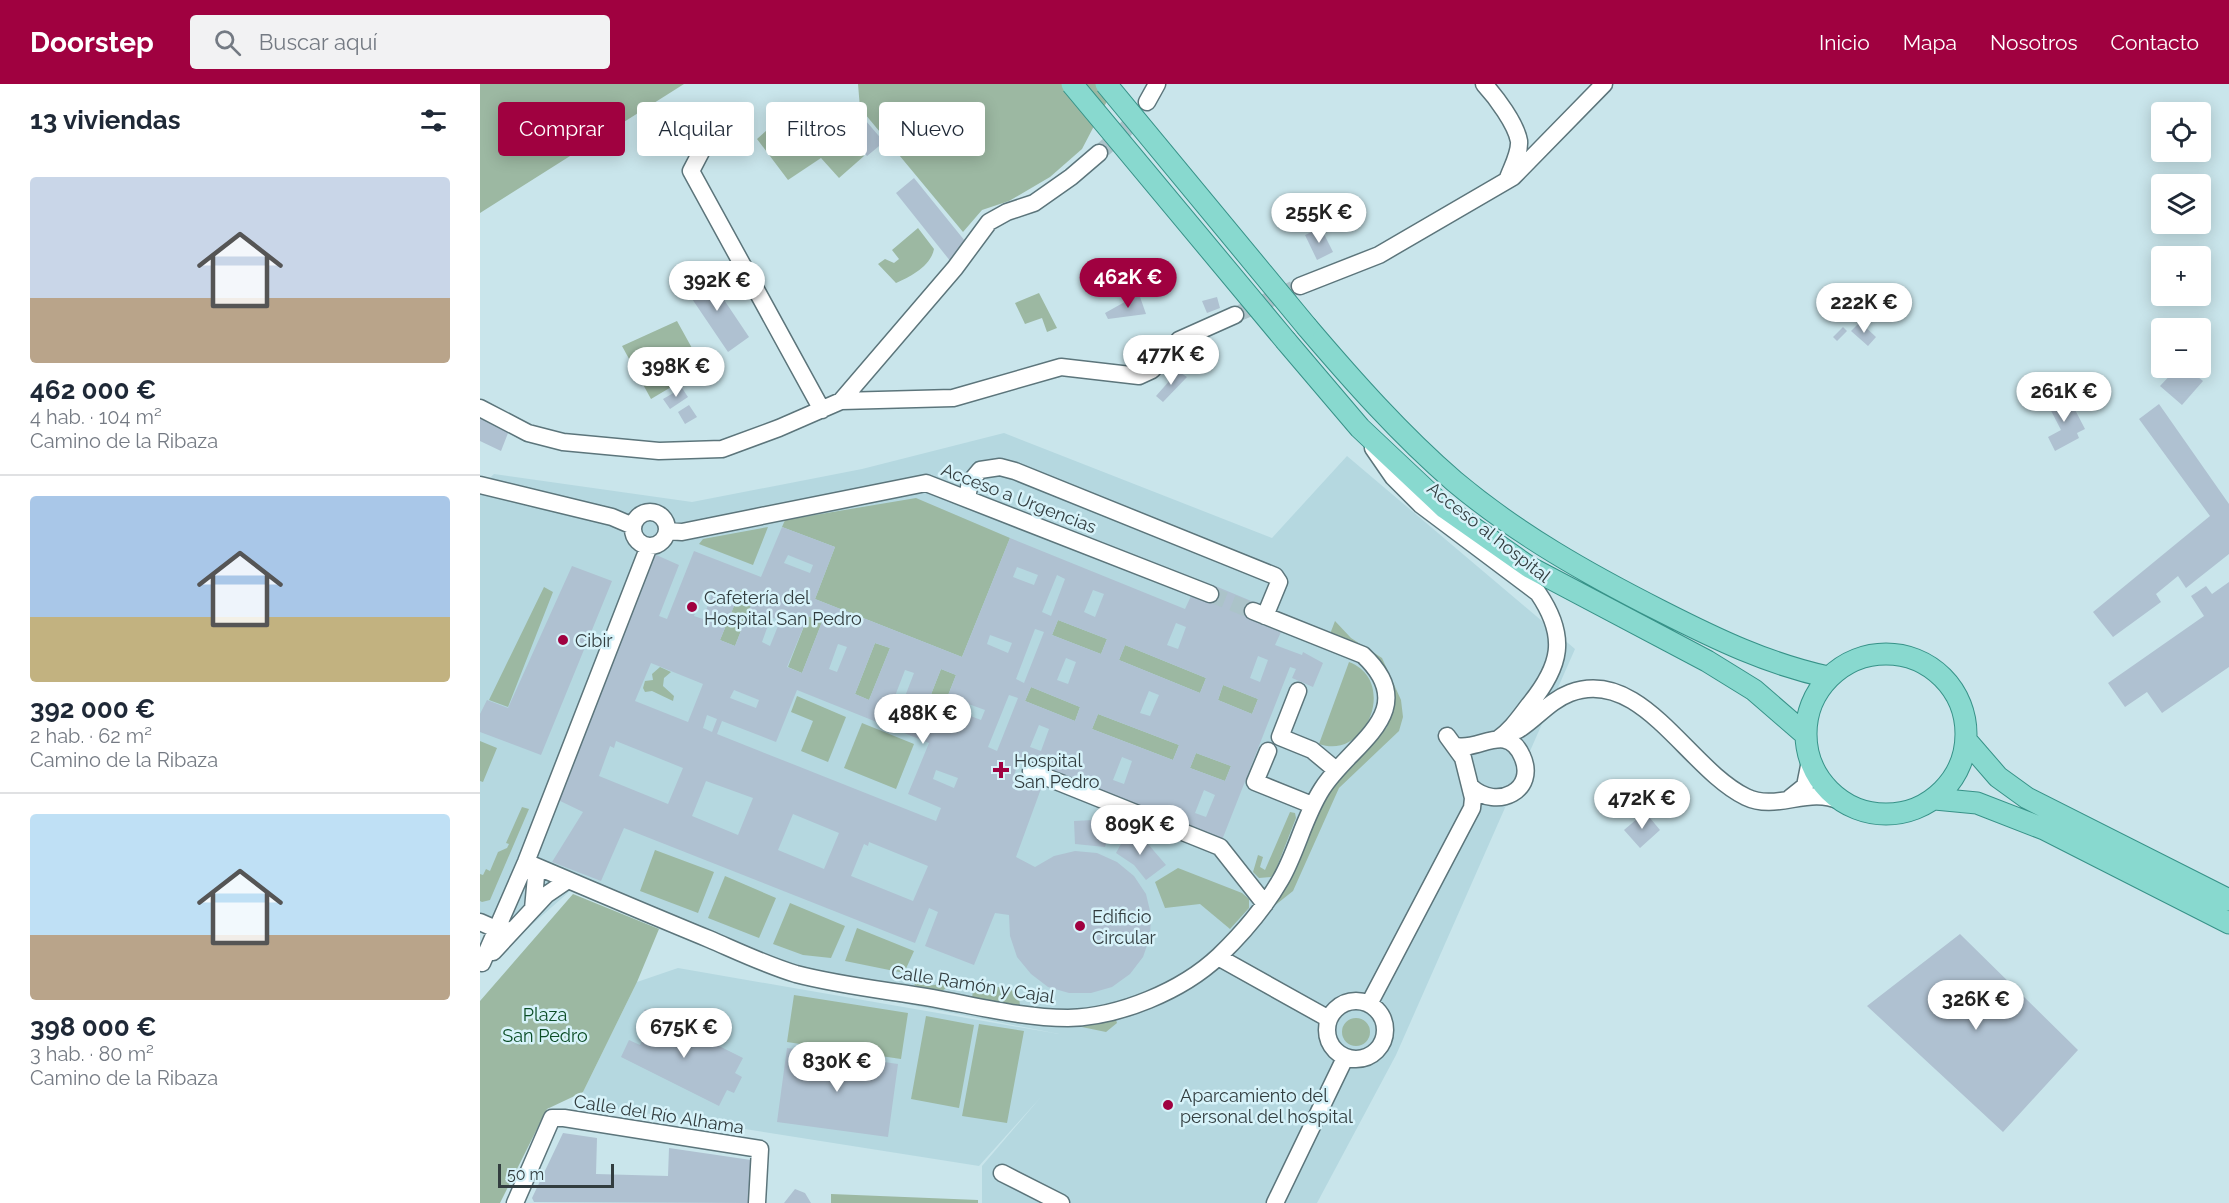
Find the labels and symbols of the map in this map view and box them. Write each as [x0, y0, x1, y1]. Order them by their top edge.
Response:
pin: 255K € [1270, 193, 1368, 244]
pin: 462K € [1079, 258, 1177, 309]
pin: 392K € [668, 261, 766, 312]
pin: 222K € [1815, 283, 1913, 334]
pin: 477K € [1122, 335, 1220, 386]
pin: 398K € [627, 347, 725, 398]
pin: 261K € [2015, 372, 2113, 423]
street label: Acceso a Urgencias [938, 459, 1100, 537]
street label: Acceso al hospital [1423, 477, 1555, 587]
place label: Cafetería del Hospital San Pedro [704, 587, 862, 629]
marker: Cafetería del Hospital San Pedro [685, 600, 699, 614]
place label: Cibir [575, 630, 613, 651]
marker: Cibir [556, 633, 570, 647]
pin: 488K € [874, 694, 972, 745]
place label: Hospital San Pedro [1014, 750, 1100, 792]
marker: Hospital San Pedro [992, 761, 1010, 779]
pin: 472K € [1593, 779, 1691, 830]
pin: 809K € [1091, 805, 1189, 856]
place label: Edificio Circular [1092, 906, 1157, 948]
marker: Edificio Circular [1073, 919, 1087, 933]
street label: Calle Ramón y Cajal [890, 961, 1056, 1007]
pin: 326K € [1927, 980, 2025, 1031]
park label: Plaza San Pedro [502, 1004, 588, 1046]
pin: 675K € [635, 1008, 733, 1059]
pin: 830K € [788, 1042, 886, 1093]
place label: Aparcamiento del personal del hospital [1180, 1085, 1353, 1127]
street label: Calle del Río Alhama [572, 1090, 746, 1138]
marker: Aparcamiento del personal del hospital [1161, 1098, 1175, 1112]
scale bar [498, 1161, 614, 1188]

